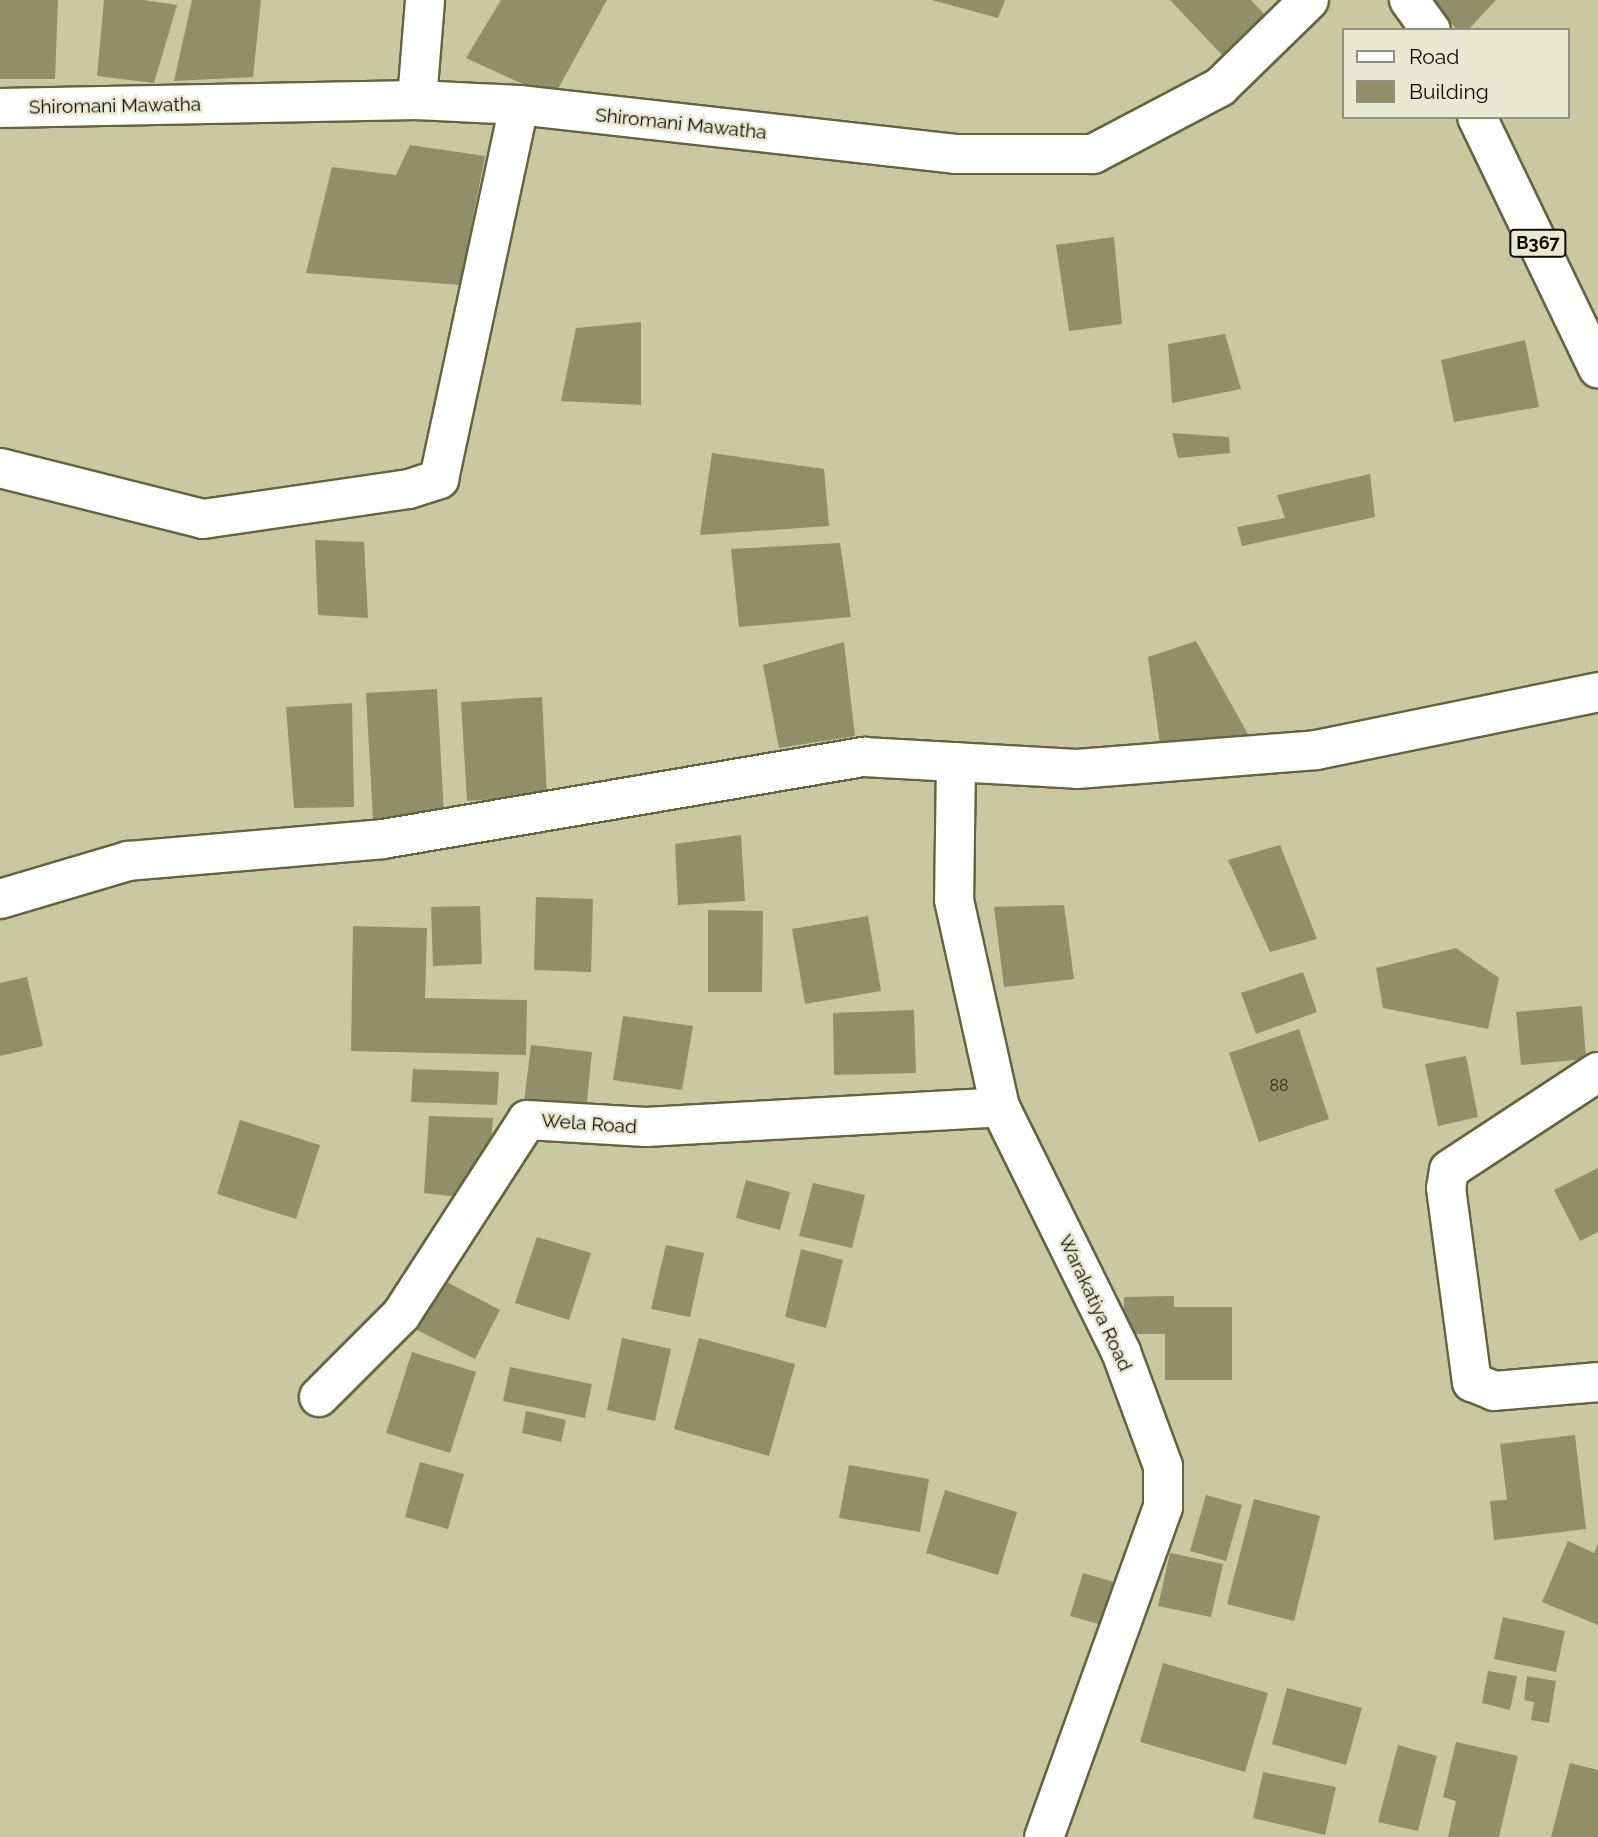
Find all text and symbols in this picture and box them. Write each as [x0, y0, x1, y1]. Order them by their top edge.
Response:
legend [1342, 28, 1570, 119]
text: Road [1409, 44, 1459, 69]
text: Building [1409, 79, 1489, 104]
street label: Shiromani Mawatha [29, 93, 201, 119]
street label: Shiromani Mawatha [594, 104, 768, 144]
road number: B367 [1508, 229, 1568, 258]
house number: 88 [1270, 1076, 1288, 1096]
street label: Wela Road [540, 1109, 638, 1139]
street label: Warakatiya Road [1053, 1231, 1137, 1375]

